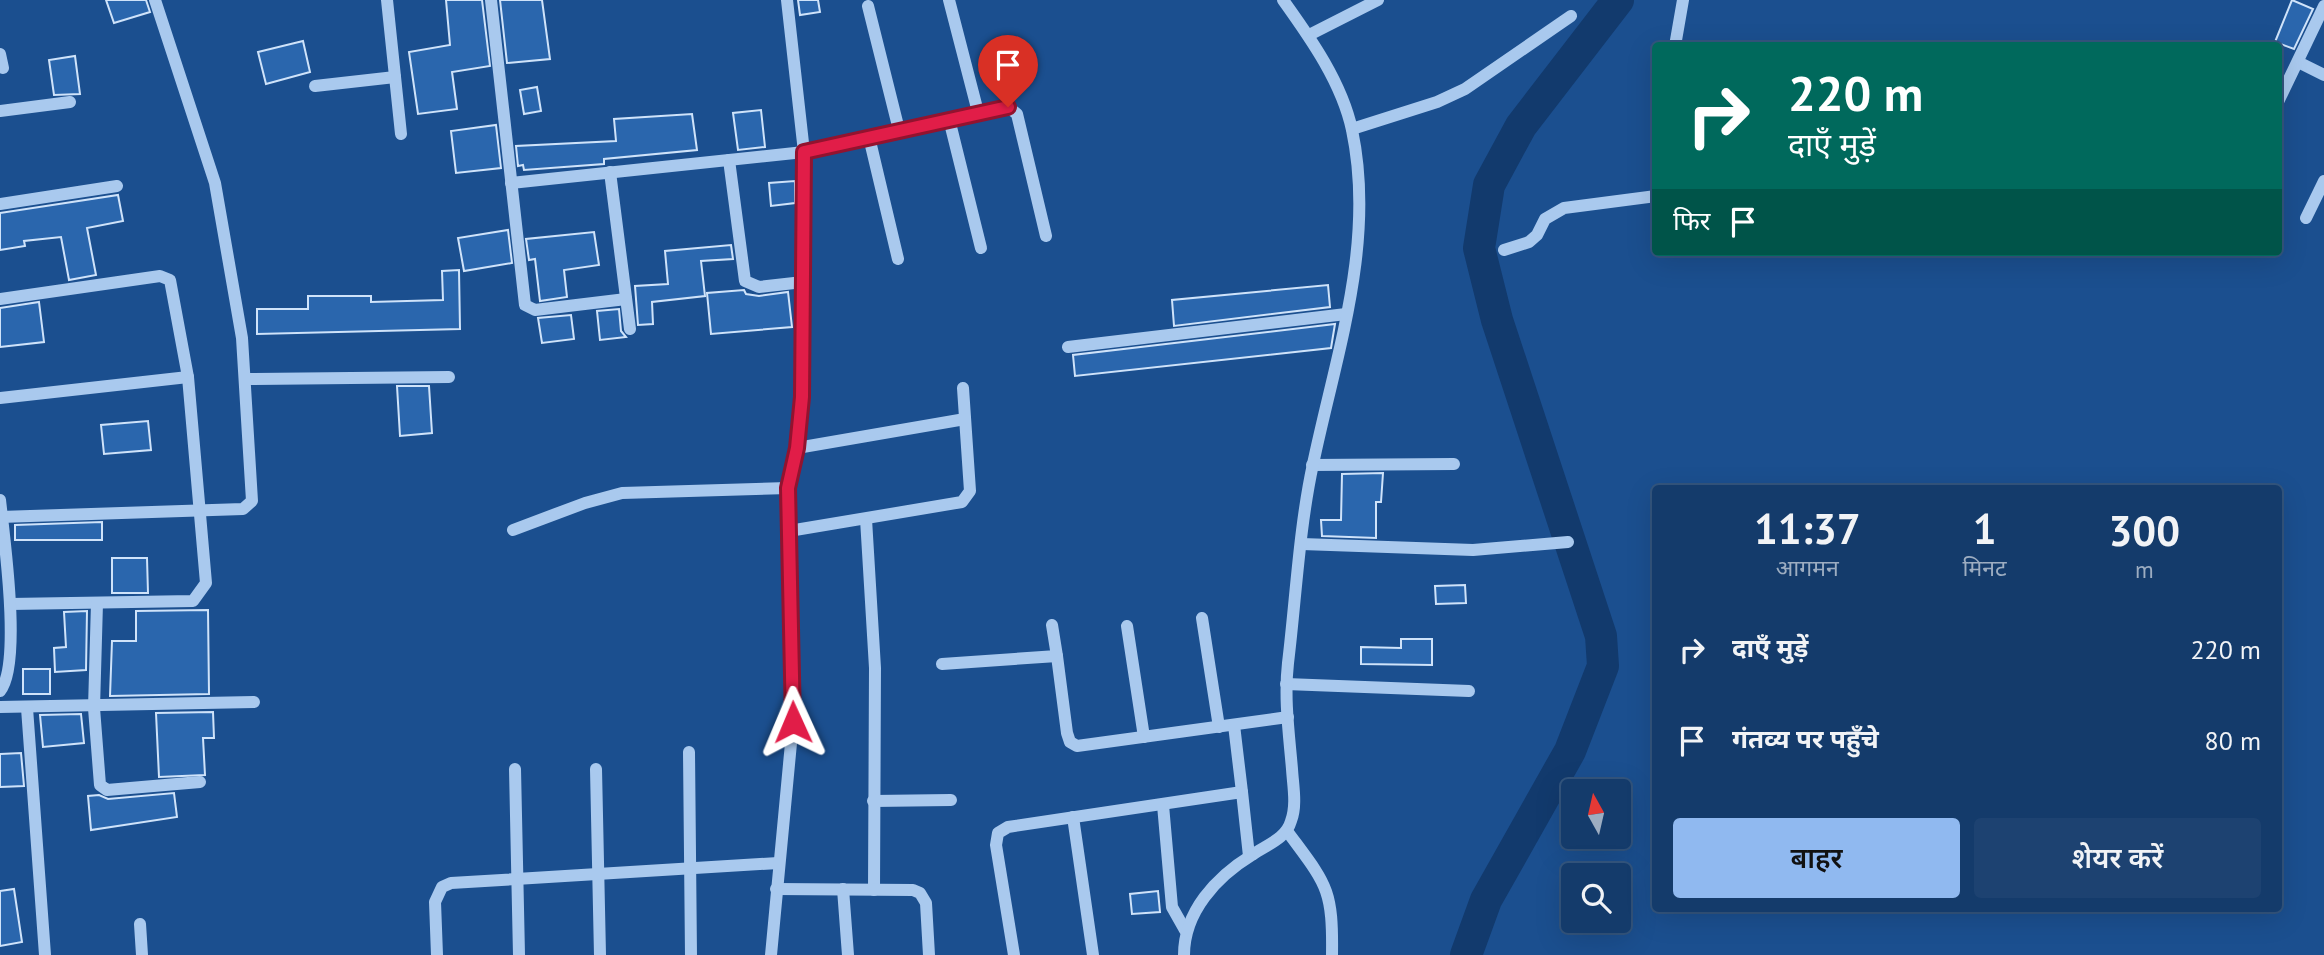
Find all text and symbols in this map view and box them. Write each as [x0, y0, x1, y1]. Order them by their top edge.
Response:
pin [978, 35, 1038, 107]
icon: arrive [989, 46, 1027, 84]
text: 220 m [1788, 61, 1923, 125]
icon: right [1673, 70, 1764, 161]
text: दाएँ मुड़ें [1788, 123, 1876, 165]
icon: arrive [1724, 203, 1762, 241]
text: फिर [1673, 204, 1710, 237]
text: 11:37 [1754, 501, 1861, 556]
text: 1 [1973, 501, 1996, 556]
text: 300 [2109, 503, 2180, 558]
text: आगमन [1776, 553, 1839, 582]
text: मिनट [1963, 553, 2007, 582]
text: m [2135, 555, 2154, 584]
icon: right [1673, 631, 1711, 669]
text: दाएँ मुड़ें [1732, 631, 1808, 664]
text: 220 m [2190, 633, 2261, 666]
position arrow [756, 685, 830, 759]
icon: arrive [1673, 722, 1711, 760]
text: गंतव्य पर पहुँचे [1732, 722, 1879, 755]
text: 80 m [2205, 724, 2261, 757]
north arrow [1561, 779, 1631, 849]
map controls [1561, 779, 1631, 933]
button: बाहर [1673, 818, 1960, 898]
button: शेयर करें [1974, 818, 2261, 898]
button: search [1561, 863, 1631, 933]

